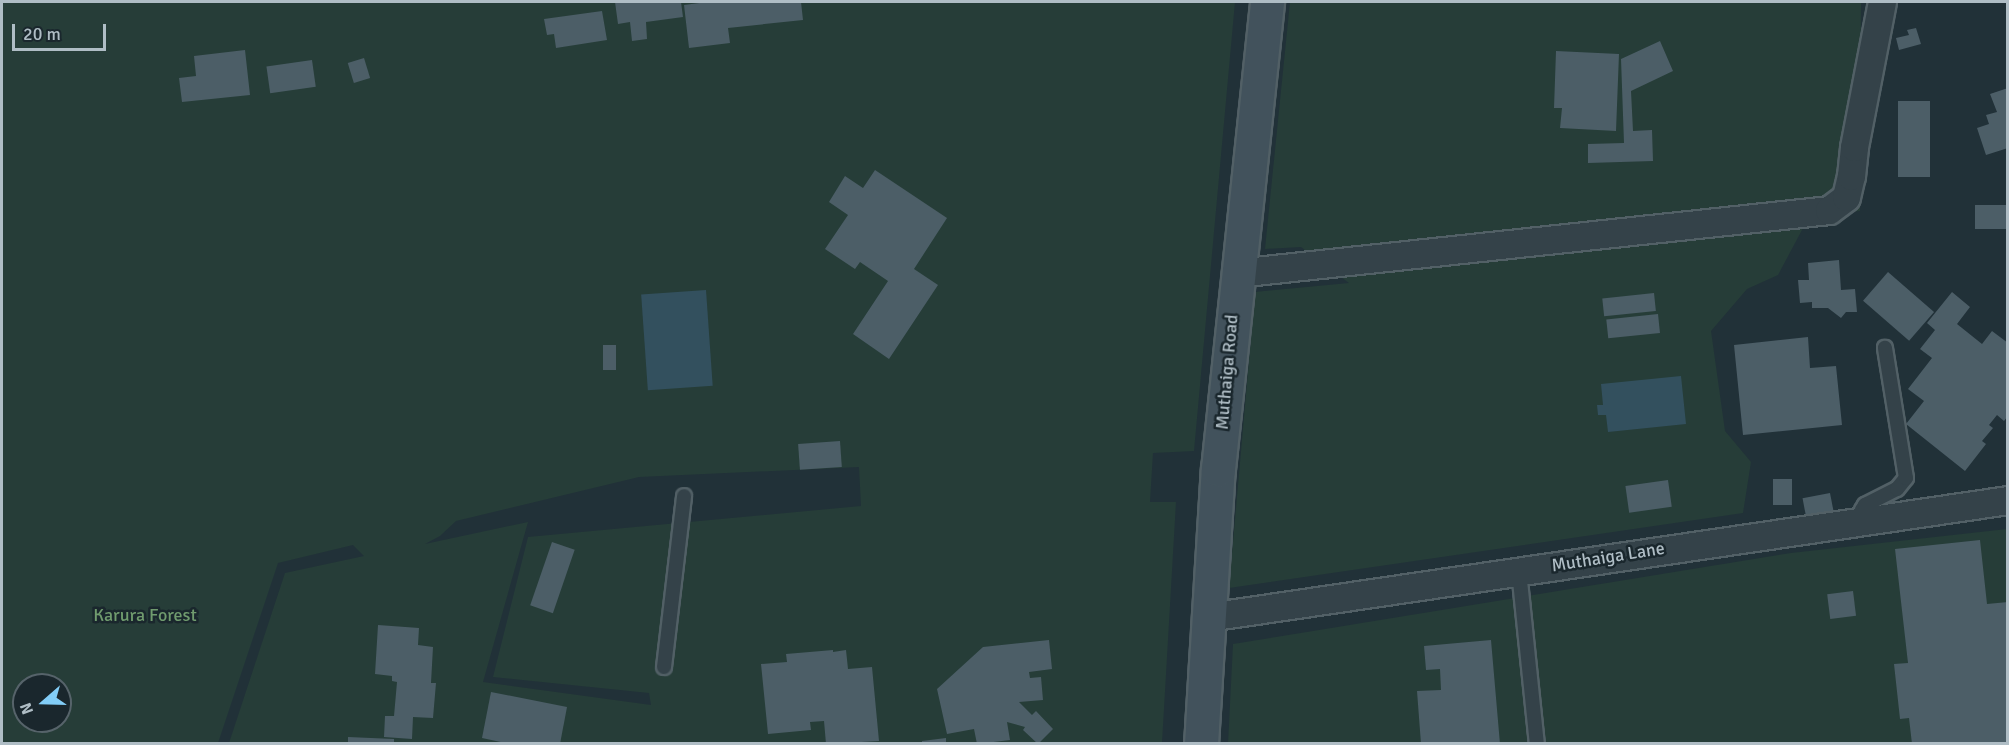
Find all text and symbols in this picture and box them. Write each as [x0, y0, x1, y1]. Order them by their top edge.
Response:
scale bar [15, 12, 110, 50]
text: 20 m [23, 23, 61, 45]
street label: Muthaiga Road [1211, 313, 1243, 431]
street label: Muthaiga Lane [1550, 537, 1666, 577]
park label: Karura Forest [93, 604, 197, 626]
north arrow [12, 673, 72, 733]
text: N [16, 700, 38, 717]

